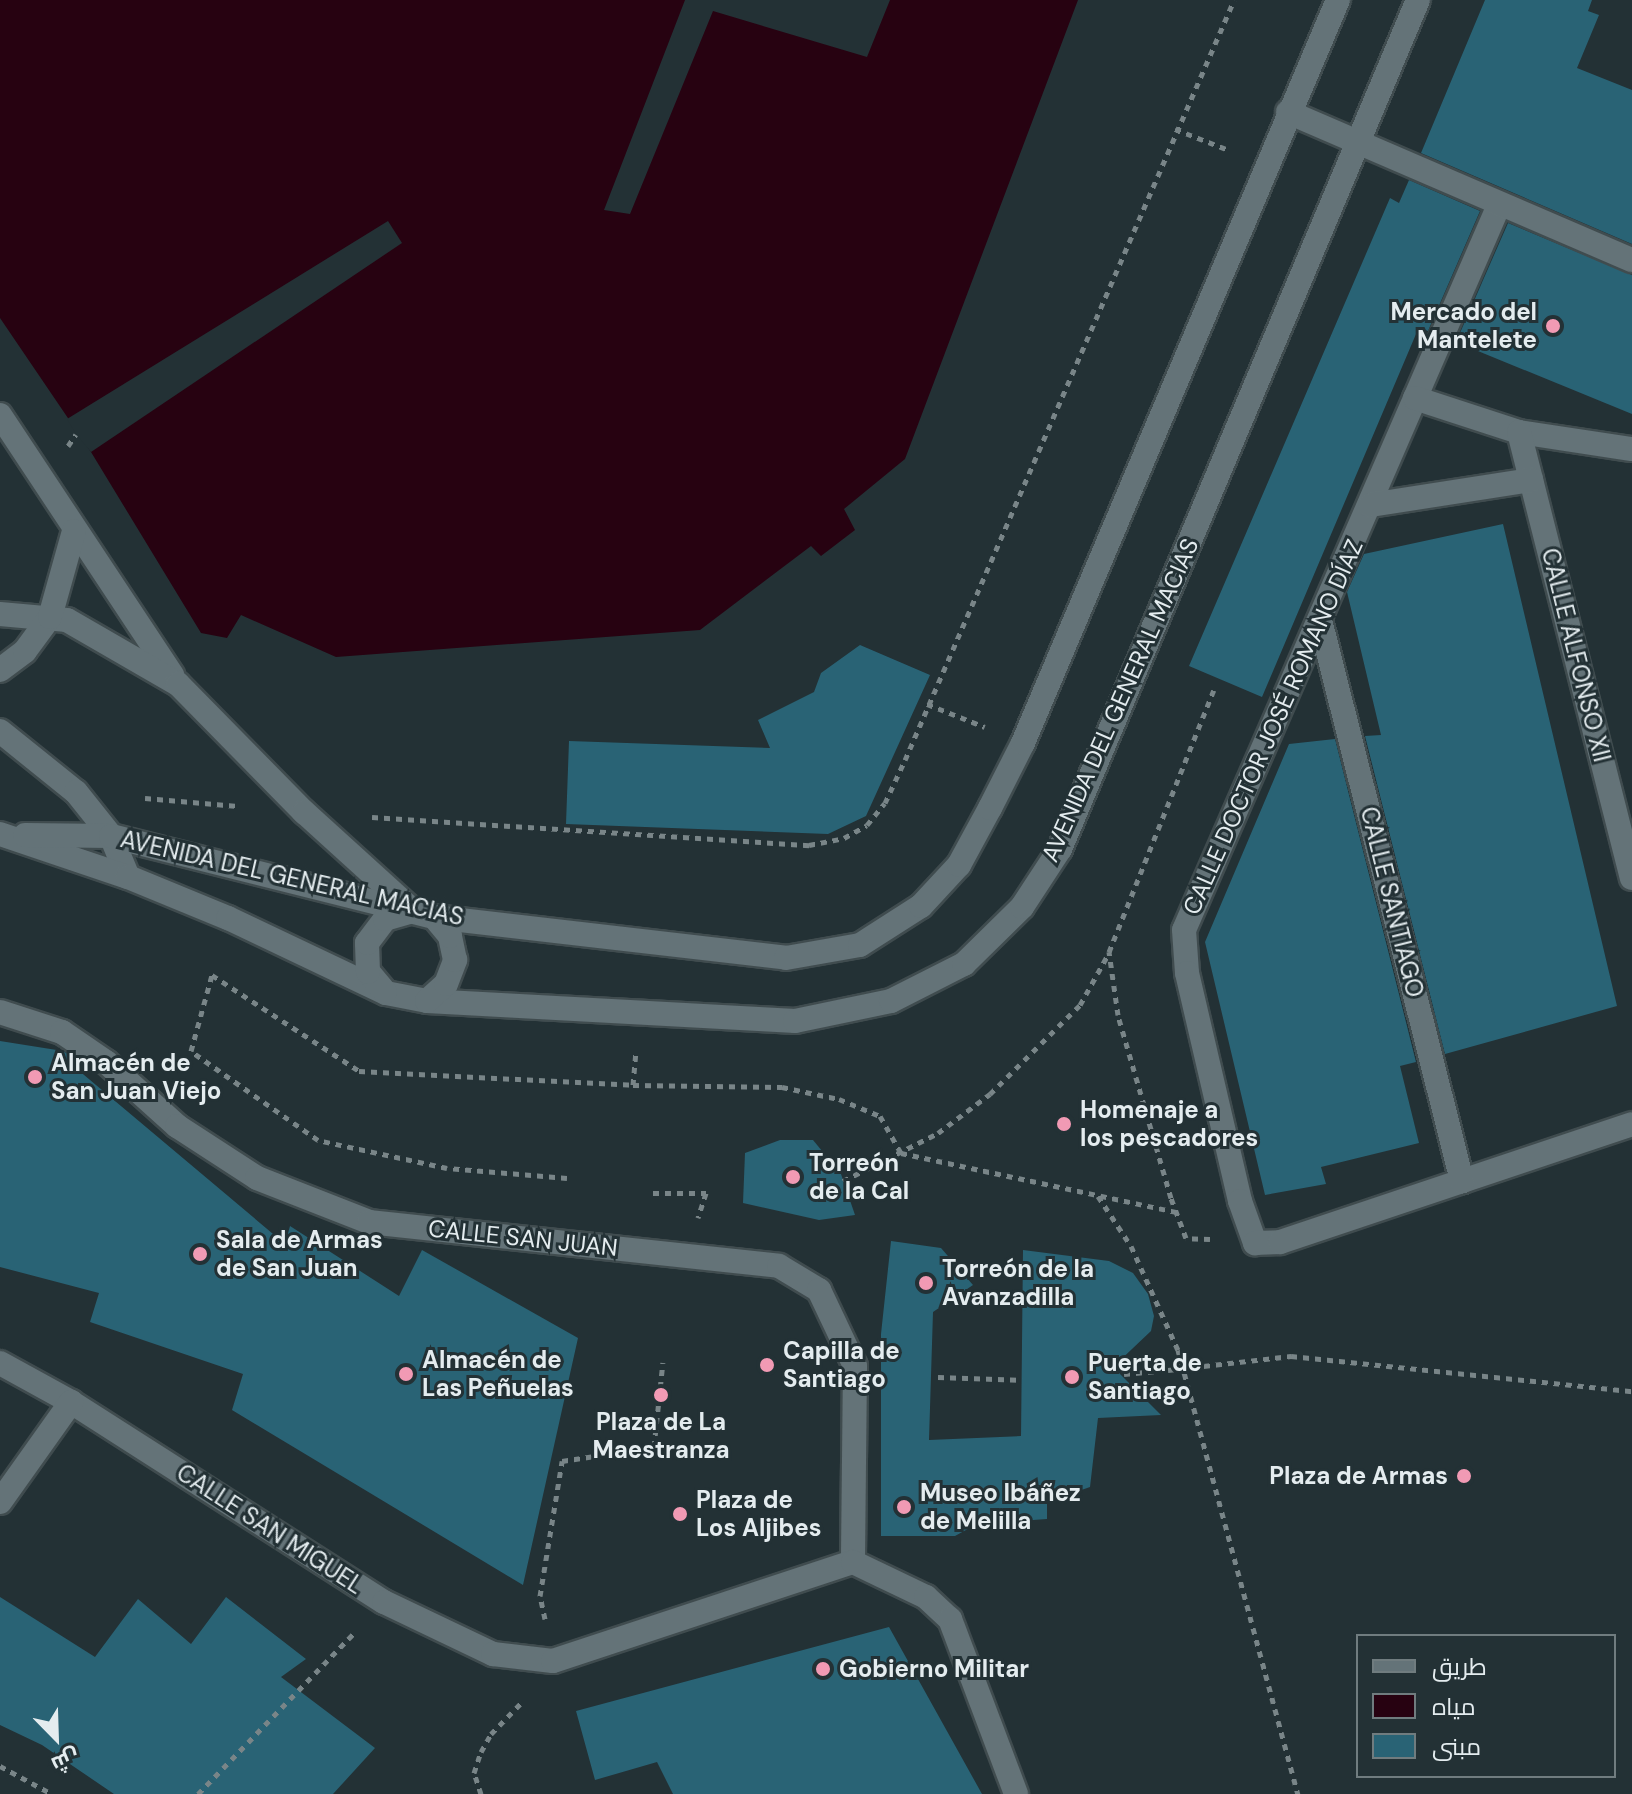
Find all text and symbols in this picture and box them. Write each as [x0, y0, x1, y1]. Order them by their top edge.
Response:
place label: Mercado del Mantelete [1390, 298, 1537, 354]
marker: Mercado del Mantelete [1544, 317, 1562, 335]
street label: AVENIDA DEL GENERAL MACIAS [1035, 534, 1205, 866]
street label: CALLE DOCTOR JOSÉ ROMANO DÍAZ [1177, 535, 1369, 919]
street label: CALLE ALFONSO XII [1536, 545, 1616, 765]
street label: CALLE SANTIAGO [1354, 804, 1430, 1000]
street label: AVENIDA DEL GENERAL MACIAS [118, 824, 466, 932]
place label: Almacén de San Juan Viejo [51, 1049, 221, 1105]
marker: Almacén de San Juan Viejo [26, 1068, 44, 1086]
place label: Homenaje a los pescadores [1080, 1096, 1258, 1152]
marker: Homenaje a los pescadores [1055, 1115, 1073, 1133]
place label: Torreón de la Cal [809, 1149, 909, 1205]
marker: Torreón de la Cal [784, 1168, 802, 1186]
street label: CALLE SAN JUAN [427, 1214, 619, 1262]
place label: Sala de Armas de San Juan [216, 1226, 383, 1282]
marker: Sala de Armas de San Juan [191, 1245, 209, 1263]
place label: Torreón de la Avanzadilla [942, 1255, 1094, 1311]
marker: Torreón de la Avanzadilla [917, 1274, 935, 1292]
place label: Capilla de Santiago [783, 1337, 900, 1393]
place label: Almacén de Las Peñuelas [422, 1346, 574, 1402]
place label: Puerta de Santiago [1088, 1349, 1202, 1405]
marker: Capilla de Santiago [758, 1356, 776, 1374]
marker: Almacén de Las Peñuelas [397, 1365, 415, 1383]
marker: Puerta de Santiago [1063, 1368, 1081, 1386]
marker: Plaza de La Maestranza [652, 1386, 670, 1404]
place label: Plaza de La Maestranza [592, 1408, 730, 1464]
street label: CALLE SAN MIGUEL [171, 1458, 369, 1600]
place label: Plaza de Armas [1269, 1462, 1448, 1490]
marker: Plaza de Armas [1455, 1467, 1473, 1485]
place label: Museo Ibáñez de Melilla [920, 1479, 1081, 1535]
place label: Plaza de Los Aljibes [696, 1486, 821, 1542]
marker: Museo Ibáñez de Melilla [895, 1498, 913, 1516]
marker: Plaza de Los Aljibes [671, 1505, 689, 1523]
legend [1356, 1634, 1616, 1778]
text: طريق [1432, 1651, 1487, 1682]
place label: Gobierno Militar [839, 1655, 1029, 1683]
marker: Gobierno Militar [814, 1660, 832, 1678]
text: مياه [1432, 1691, 1476, 1722]
north arrow [16, 1698, 96, 1778]
text: مبنى [1432, 1731, 1481, 1762]
text: ش [47, 1742, 84, 1779]

